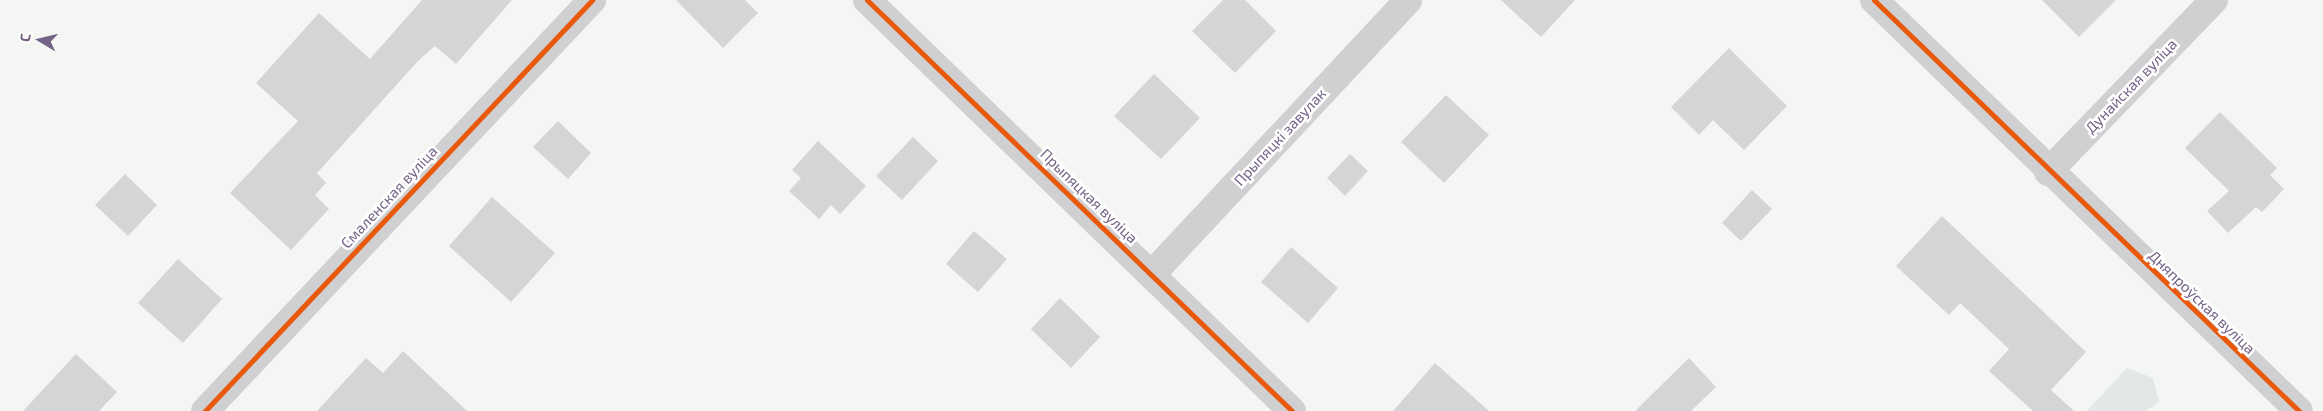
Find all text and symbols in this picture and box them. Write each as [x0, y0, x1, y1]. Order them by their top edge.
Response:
north arrow [15, 15, 65, 65]
text: С [16, 32, 34, 43]
street label: Дунайская вуліца [2081, 35, 2181, 137]
street label: Прыпяцкі завулак [1230, 85, 1330, 189]
street label: Смаленская вуліца [337, 142, 441, 252]
street label: Прыпяцкая вуліца [1037, 145, 1141, 247]
street label: Дняпроўская вуліца [2145, 246, 2259, 358]

